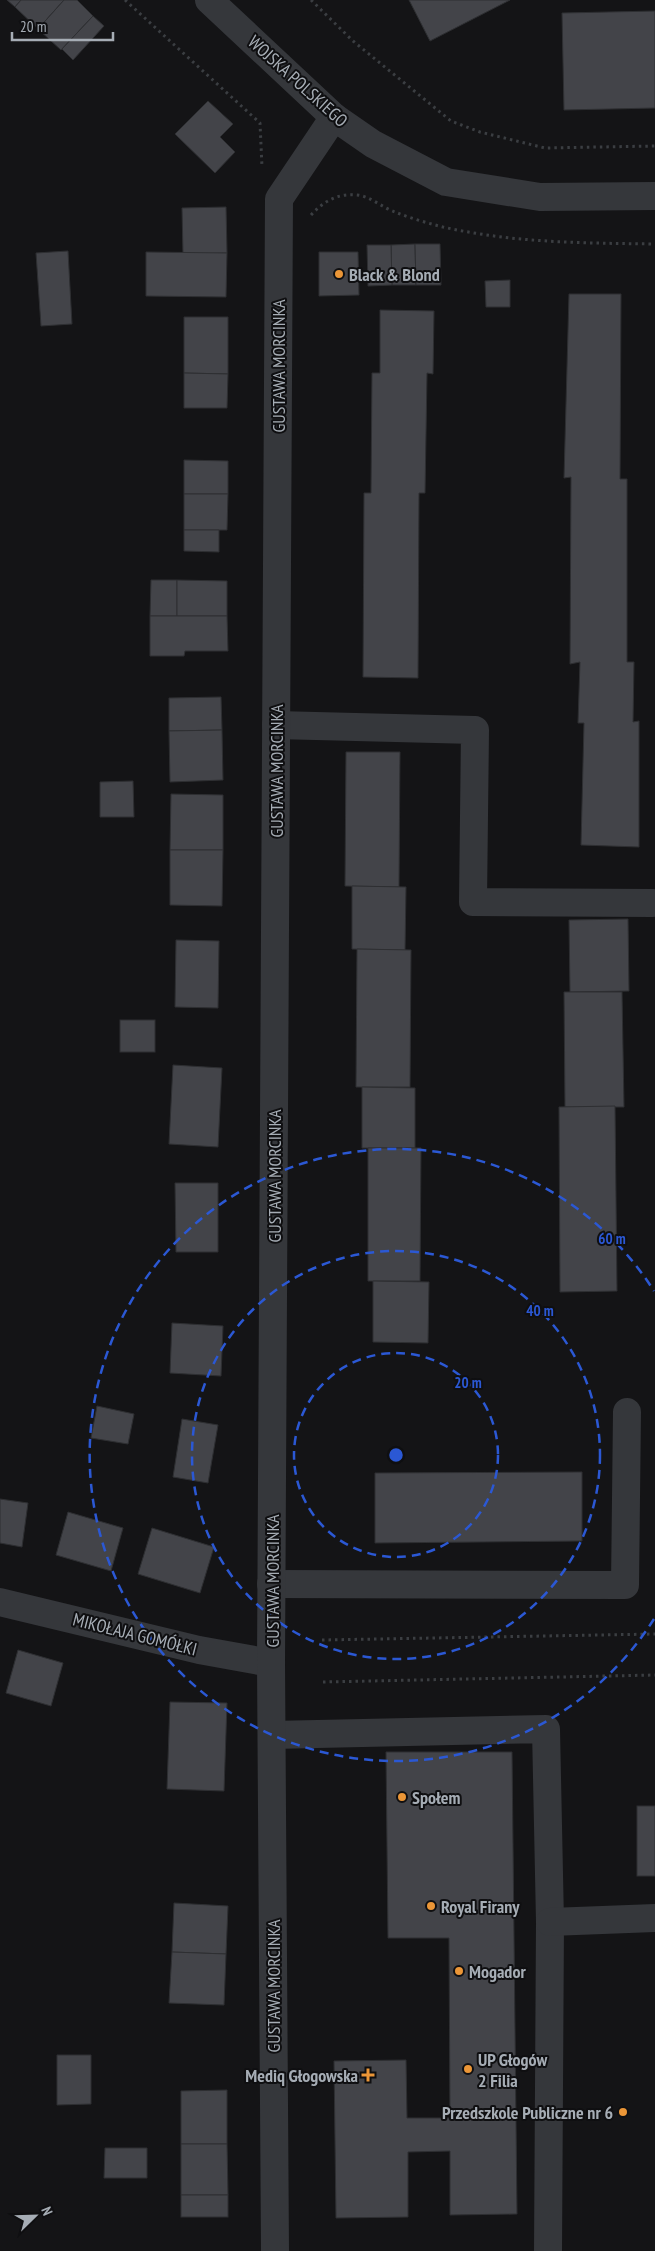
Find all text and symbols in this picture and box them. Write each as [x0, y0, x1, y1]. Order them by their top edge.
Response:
scale bar [12, 10, 114, 42]
text: 20 m [20, 17, 46, 36]
street label: WOJSKA POLSKIEGO [243, 30, 353, 132]
place label: Black & Blond [349, 263, 440, 286]
marker: Black & Blond [333, 268, 345, 280]
street label: GUSTAWA MORCINKA [267, 299, 290, 433]
street label: GUSTAWA MORCINKA [265, 704, 288, 838]
street label: GUSTAWA MORCINKA [263, 1109, 286, 1243]
text: 60 m [598, 1229, 626, 1248]
text: 40 m [526, 1301, 554, 1320]
text: 20 m [454, 1373, 482, 1392]
centre of rings [387, 1446, 405, 1464]
street label: GUSTAWA MORCINKA [261, 1514, 284, 1648]
street label: MIKOŁAJA GOMÓŁKI [71, 1607, 199, 1661]
place label: Społem [412, 1786, 460, 1809]
marker: Społem [396, 1791, 408, 1803]
place label: Royal Firany [441, 1895, 520, 1918]
marker: Royal Firany [425, 1900, 437, 1912]
street label: GUSTAWA MORCINKA [262, 1919, 285, 2053]
place label: Mogador [469, 1960, 526, 1983]
marker: Mogador [453, 1965, 465, 1977]
place label: UP Głogów 2 Filia [478, 2048, 547, 2092]
marker: UP Głogów 2 Filia [462, 2063, 474, 2075]
place label: Mediq Głogowska [245, 2064, 358, 2087]
marker: Mediq Głogowska [362, 2069, 374, 2081]
place label: Przedszkole Publiczne nr 6 [442, 2101, 613, 2124]
marker: Przedszkole Publiczne nr 6 [617, 2106, 629, 2118]
north arrow [10, 2191, 60, 2241]
text: N [37, 2204, 57, 2218]

